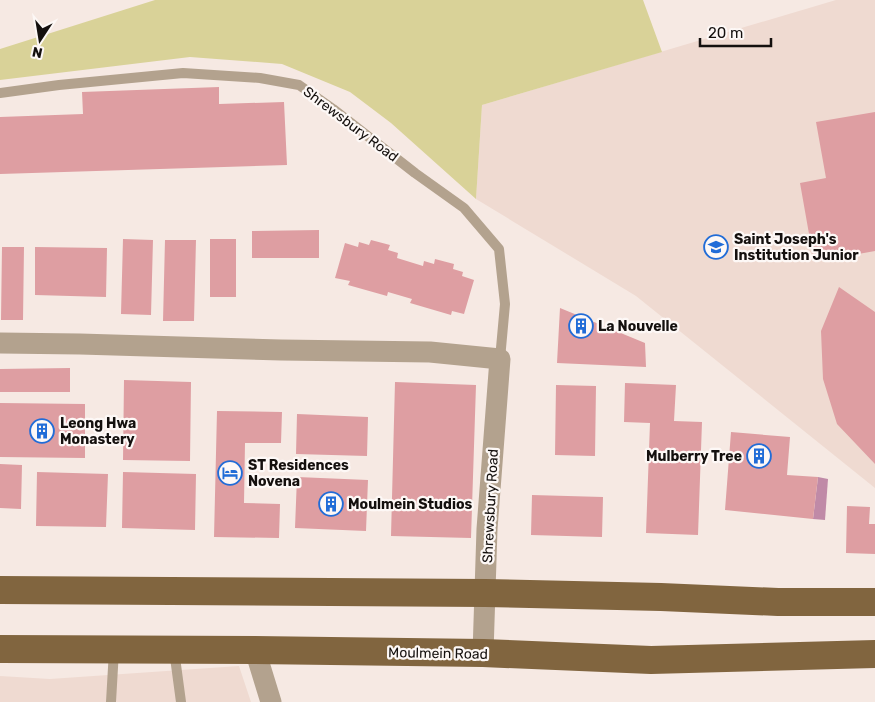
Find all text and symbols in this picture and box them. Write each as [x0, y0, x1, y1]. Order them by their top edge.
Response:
north arrow [15, 15, 65, 65]
scale bar [700, 15, 771, 47]
text: 20 m [708, 24, 743, 42]
text: N [31, 43, 44, 62]
street label: Shrewsbury Road [300, 83, 401, 166]
place label: Saint Joseph's Institution Junior [734, 231, 859, 264]
school or university icon: Saint Joseph's Institution Junior [703, 234, 729, 260]
building icon: La Nouvelle [568, 313, 594, 339]
place label: La Nouvelle [598, 318, 678, 335]
place label: Leong Hwa Monastery [60, 415, 136, 448]
building icon: Leong Hwa Monastery [29, 418, 55, 444]
building icon: Mulberry Tree [746, 443, 772, 469]
place label: Mulberry Tree [646, 448, 742, 465]
street label: Shrewsbury Road [479, 449, 502, 564]
place label: ST Residences Novena [248, 457, 349, 490]
hotel icon: ST Residences Novena [217, 460, 243, 486]
building icon: Moulmein Studios [318, 491, 344, 517]
place label: Moulmein Studios [348, 496, 472, 513]
street label: Moulmein Road [388, 644, 488, 663]

